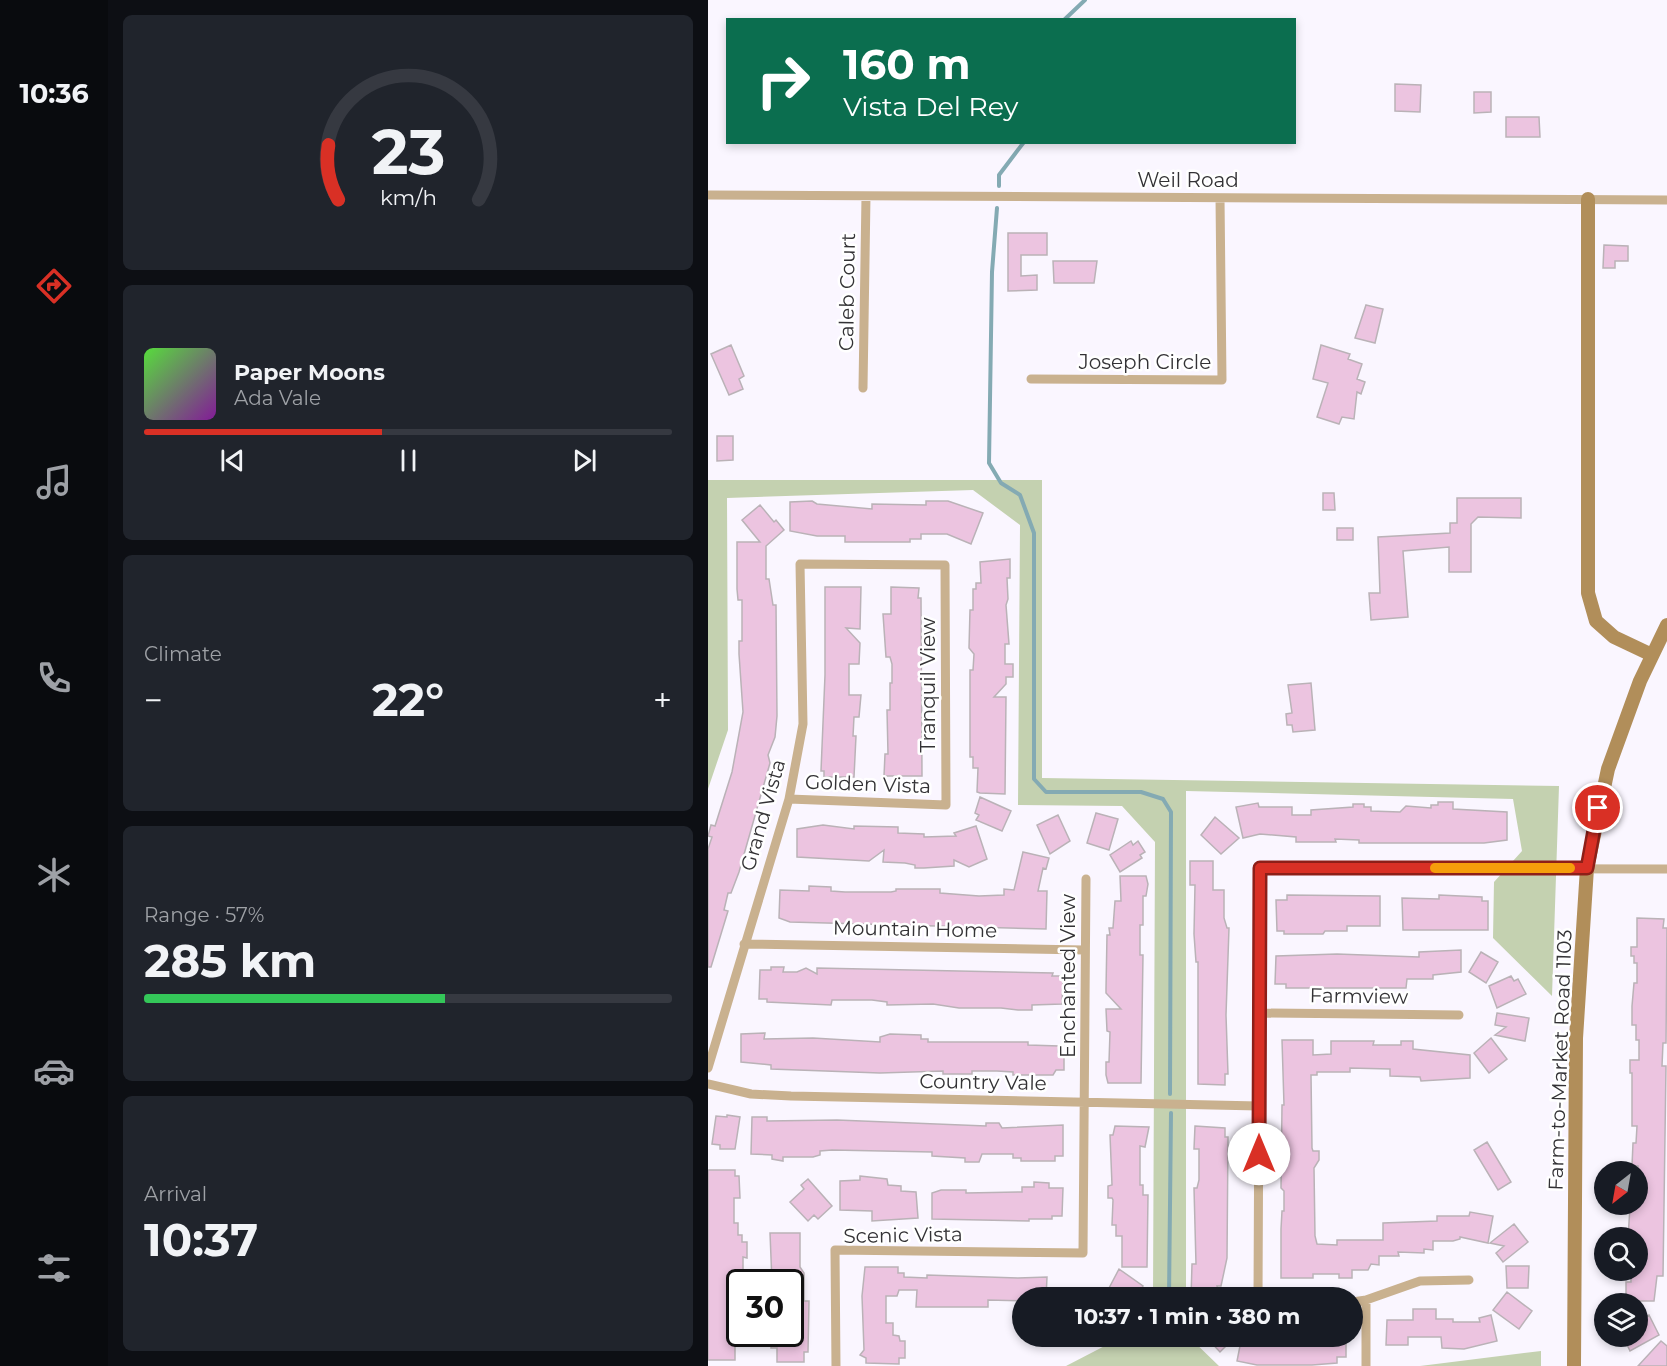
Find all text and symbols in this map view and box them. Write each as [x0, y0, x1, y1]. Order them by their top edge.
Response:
text: 160 m [843, 38, 971, 90]
icon: right [744, 42, 822, 120]
text: 10:36 [19, 77, 89, 110]
text: Vista Del Rey [843, 90, 1018, 123]
text: 23 [371, 114, 445, 190]
street label: Weil Road [1137, 168, 1239, 192]
text: km/h [379, 184, 437, 210]
street label: Caleb Court [834, 233, 860, 351]
icon: directions [33, 265, 75, 307]
street label: Joseph Circle [1078, 350, 1211, 374]
text: Paper Moons [234, 359, 385, 386]
text: Ada Vale [234, 386, 321, 410]
icon: previous [216, 444, 249, 477]
icon: pause [392, 444, 425, 477]
icon: next [568, 444, 601, 477]
icon: music [33, 461, 75, 503]
street label: Tranquil View [916, 617, 940, 753]
text: Climate [144, 642, 222, 666]
icon: phone [33, 657, 75, 699]
text: 22° [372, 672, 444, 727]
text: − [144, 680, 163, 720]
text: + [653, 680, 672, 720]
street label: Grand Vista [736, 756, 790, 874]
street label: Golden Vista [805, 770, 931, 798]
pin [1572, 782, 1623, 833]
icon: arrive [1581, 791, 1614, 824]
icon: climate [33, 854, 75, 896]
street label: Enchanted View [1056, 894, 1080, 1058]
text: Range · 57% [144, 903, 264, 927]
street label: Mountain Home [833, 916, 997, 942]
street label: Farm-to-Market Road 1103 [1543, 929, 1577, 1191]
text: 285 km [144, 933, 316, 988]
street label: Farmview [1309, 983, 1409, 1009]
icon: car [33, 1050, 75, 1092]
street label: Country Vale [919, 1069, 1047, 1095]
position arrow [1227, 1122, 1291, 1186]
north arrow [1594, 1161, 1648, 1215]
map controls [1594, 1161, 1648, 1347]
text: Arrival [144, 1182, 207, 1206]
text: 10:37 [144, 1212, 258, 1267]
street label: Scenic Vista [843, 1222, 963, 1248]
button: search [1594, 1227, 1648, 1281]
icon: filters [33, 1247, 75, 1289]
speed limit sign: 30 [726, 1269, 804, 1347]
button: layers [1594, 1293, 1648, 1347]
text: 10:37 · 1 min · 380 m [1075, 1303, 1300, 1330]

